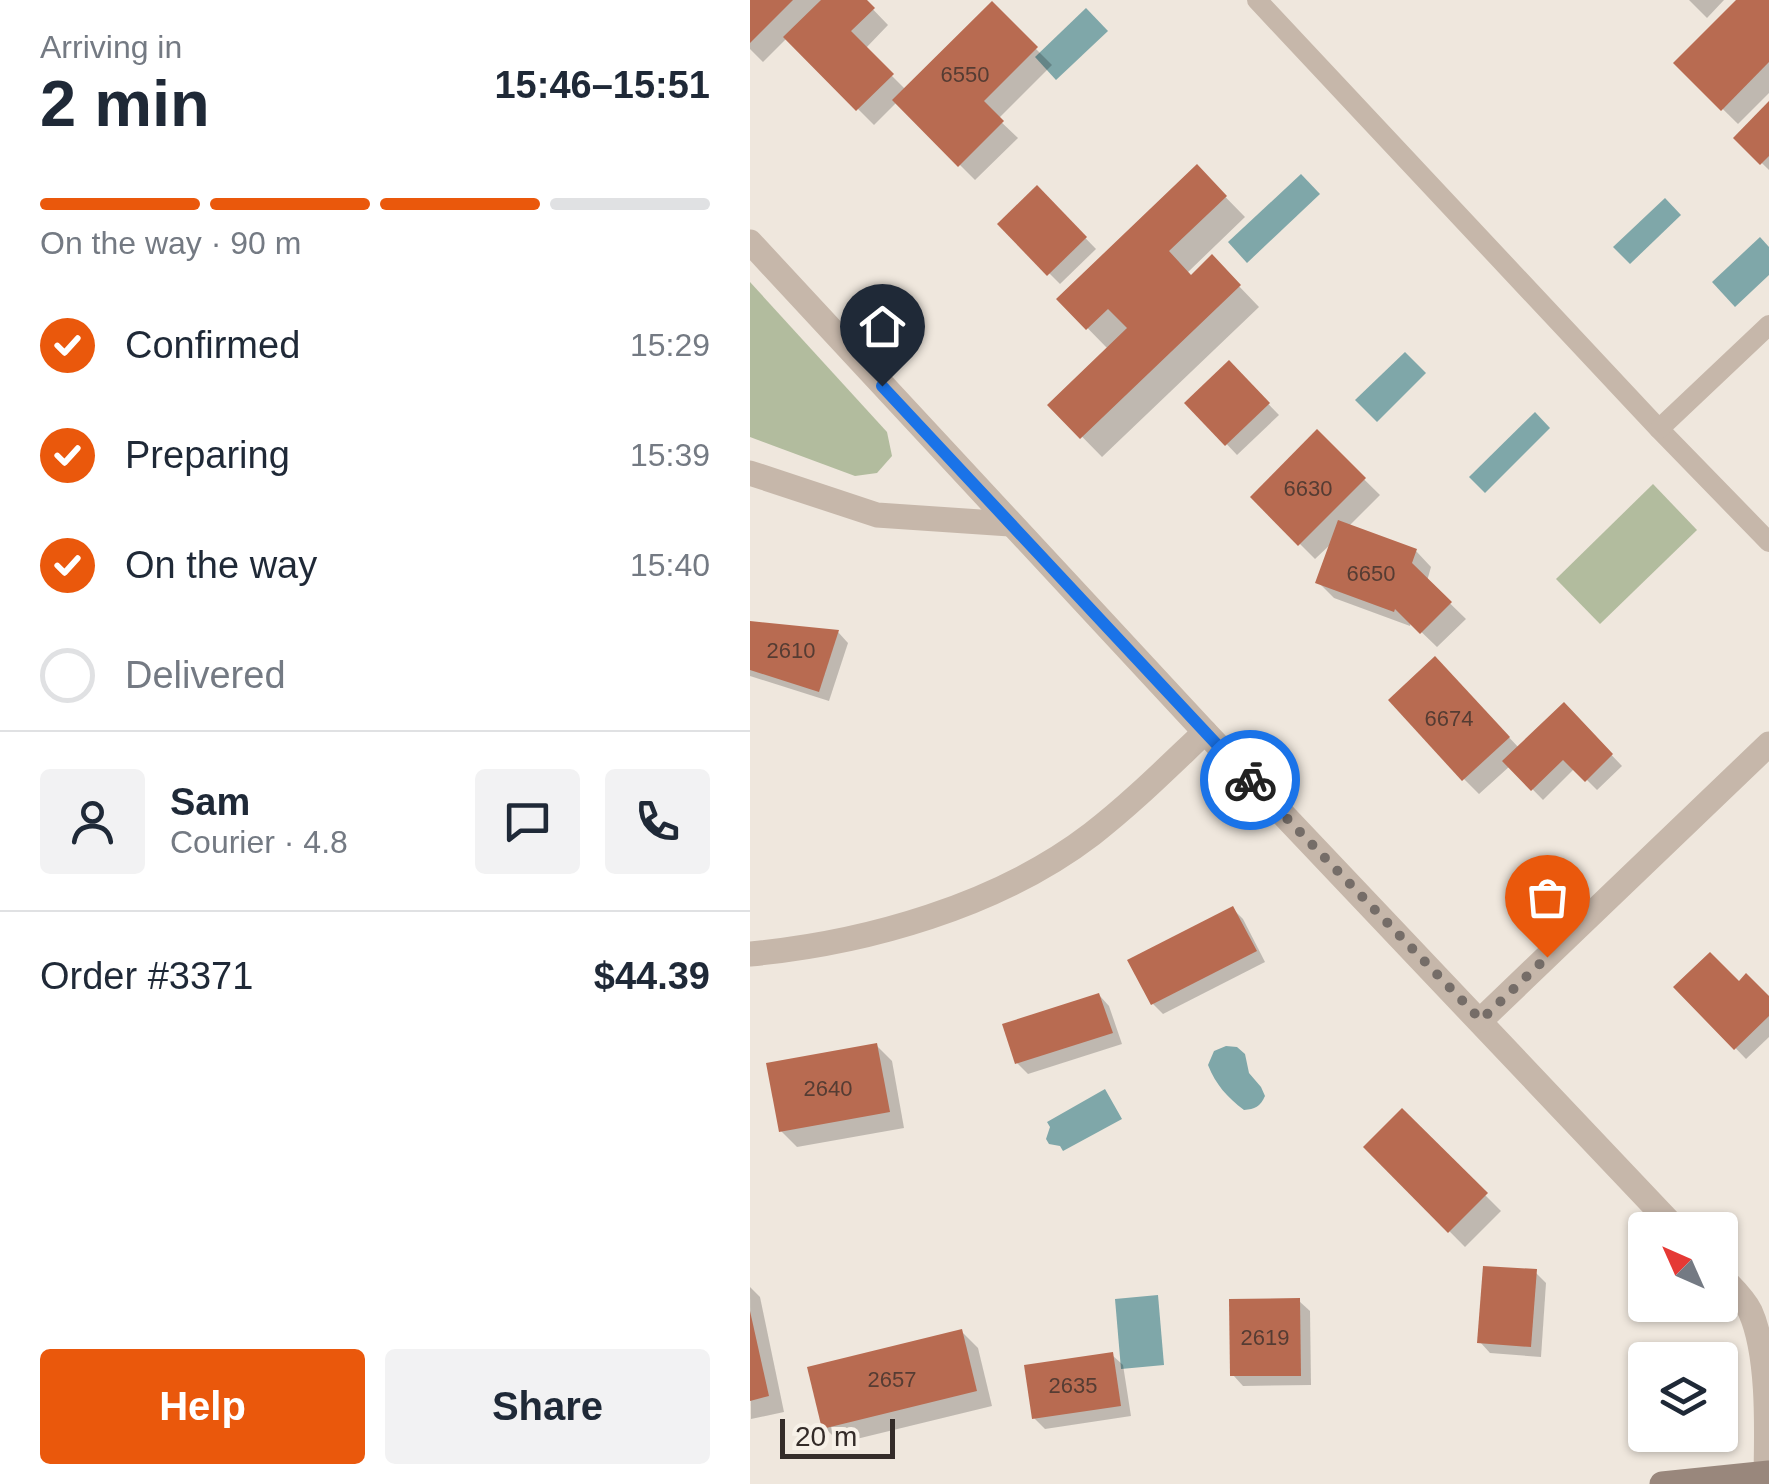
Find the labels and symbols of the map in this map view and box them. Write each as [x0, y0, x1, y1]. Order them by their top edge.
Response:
house number: 6550 [941, 62, 989, 87]
pin [840, 284, 925, 387]
house number: 6630 [1284, 476, 1332, 501]
house number: 6650 [1347, 561, 1395, 586]
house number: 2610 [767, 638, 815, 663]
house number: 6674 [1425, 706, 1473, 731]
courier [1200, 730, 1300, 830]
pin [1505, 855, 1590, 958]
house number: 2640 [804, 1076, 852, 1101]
north arrow [1628, 1212, 1738, 1322]
house number: 2619 [1241, 1325, 1289, 1350]
house number: 2657 [868, 1367, 916, 1392]
house number: 2635 [1049, 1373, 1097, 1398]
scale bar [780, 1414, 895, 1458]

